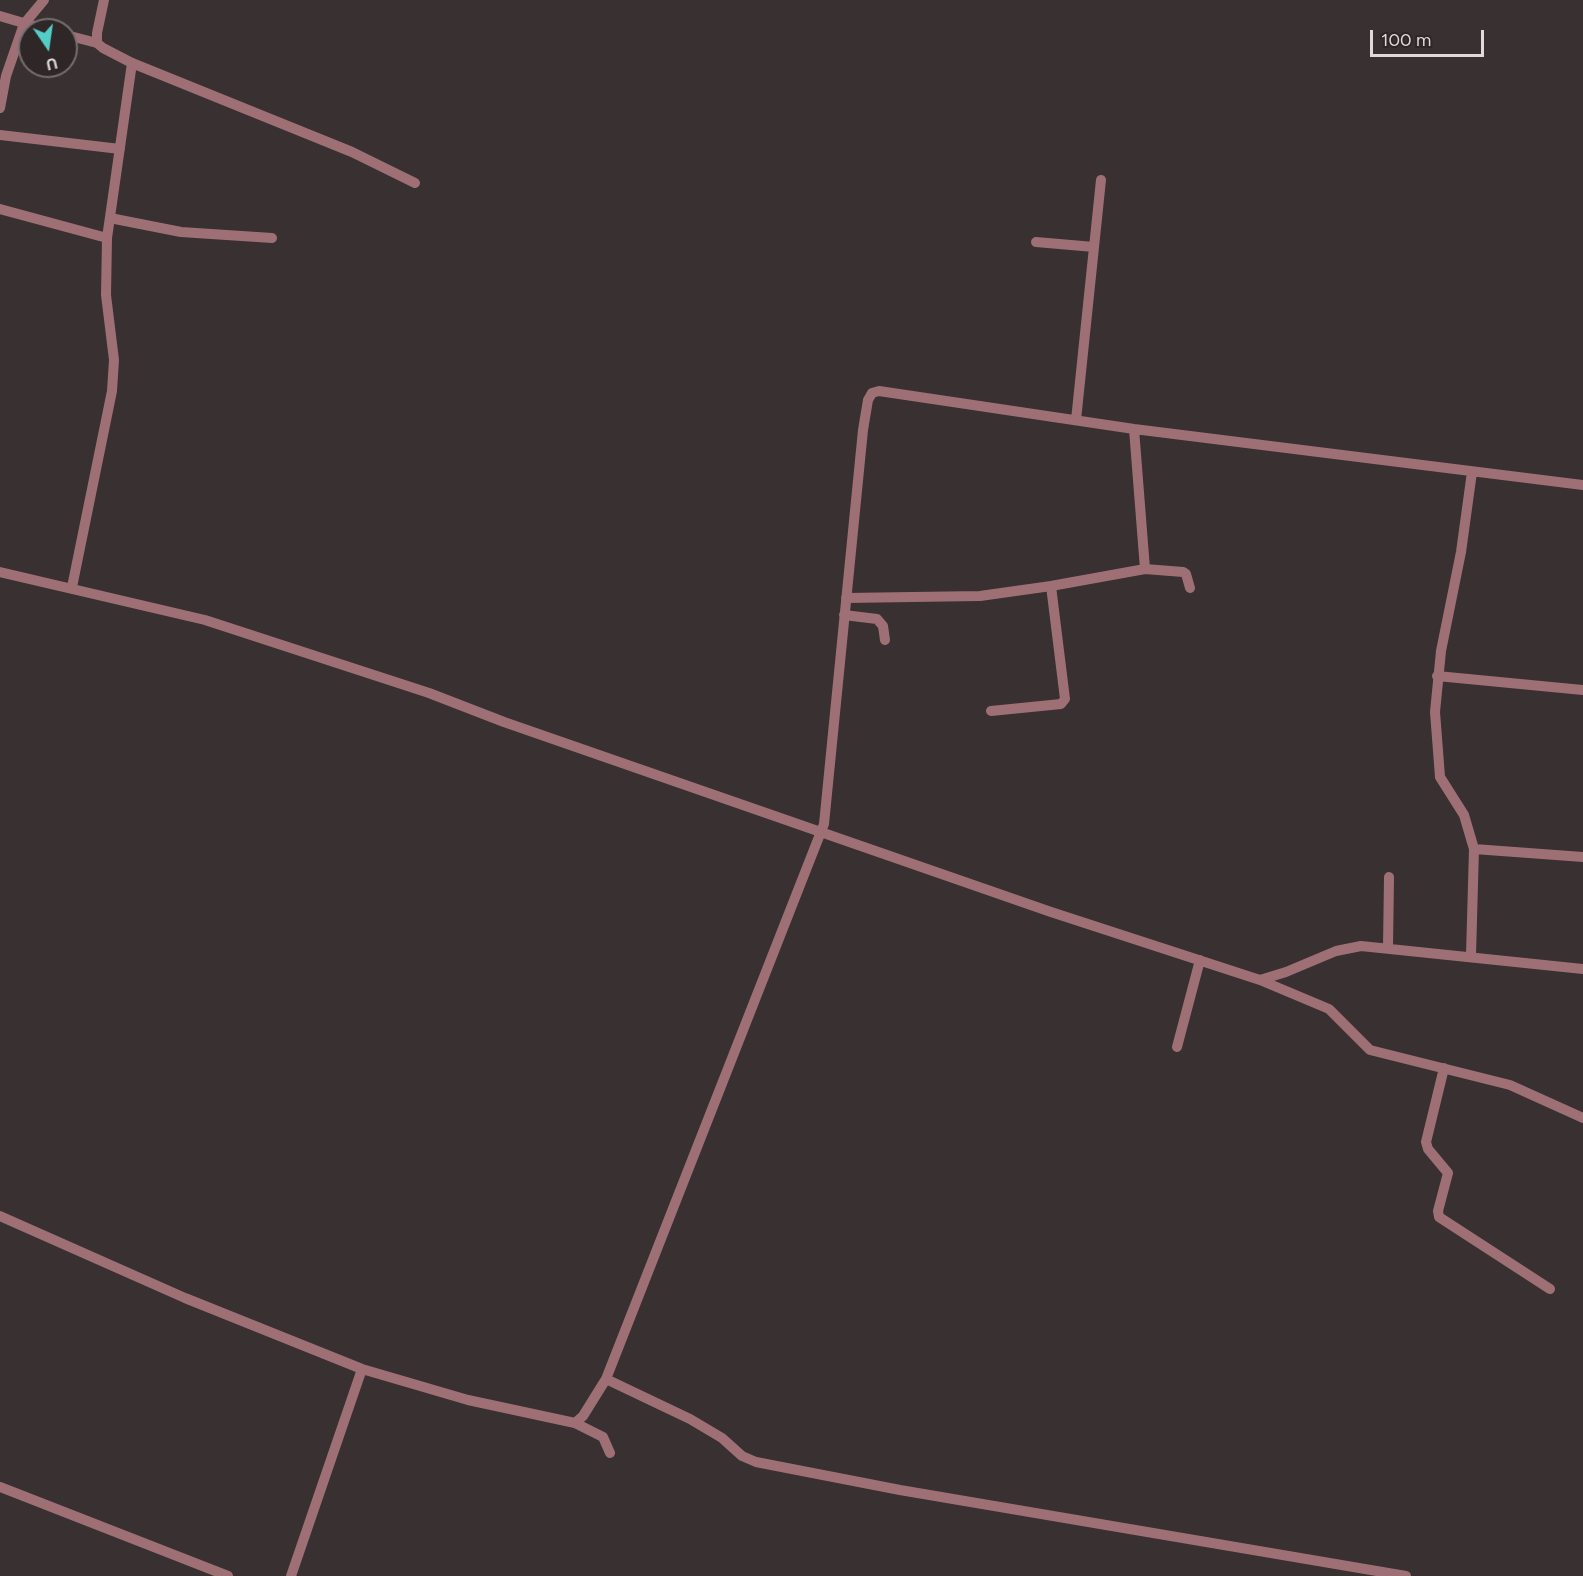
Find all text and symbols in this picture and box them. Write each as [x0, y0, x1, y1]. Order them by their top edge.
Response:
north arrow [18, 18, 78, 78]
scale bar [1373, 18, 1487, 56]
text: 100 m [1381, 29, 1431, 51]
text: U [44, 54, 59, 75]

